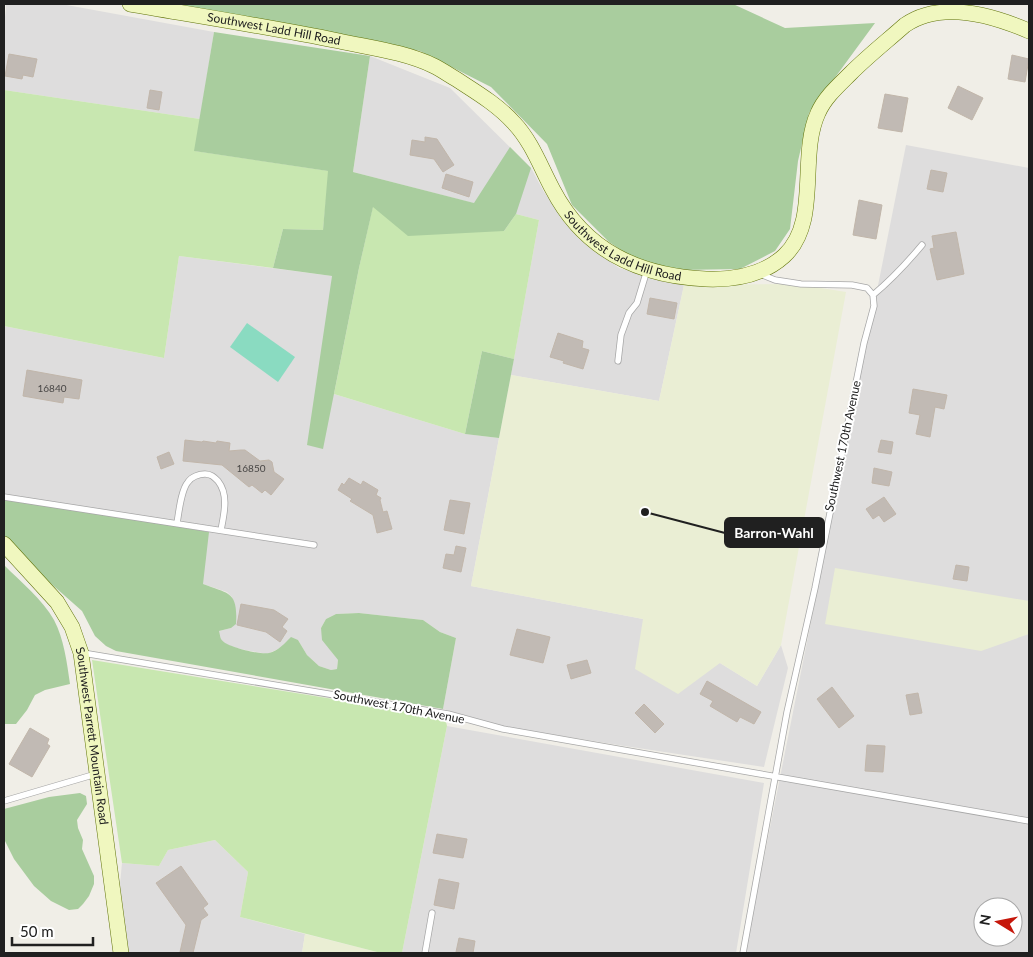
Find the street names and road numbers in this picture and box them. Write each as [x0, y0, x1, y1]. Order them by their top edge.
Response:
street label: Southwest Ladd Hill Road [206, 9, 342, 48]
street label: Southwest Ladd Hill Road [561, 208, 683, 284]
street label: Southwest 170th Avenue [821, 379, 864, 513]
street label: Southwest Parrett Mountain Road [73, 645, 112, 826]
street label: Southwest 170th Avenue [332, 686, 466, 727]

